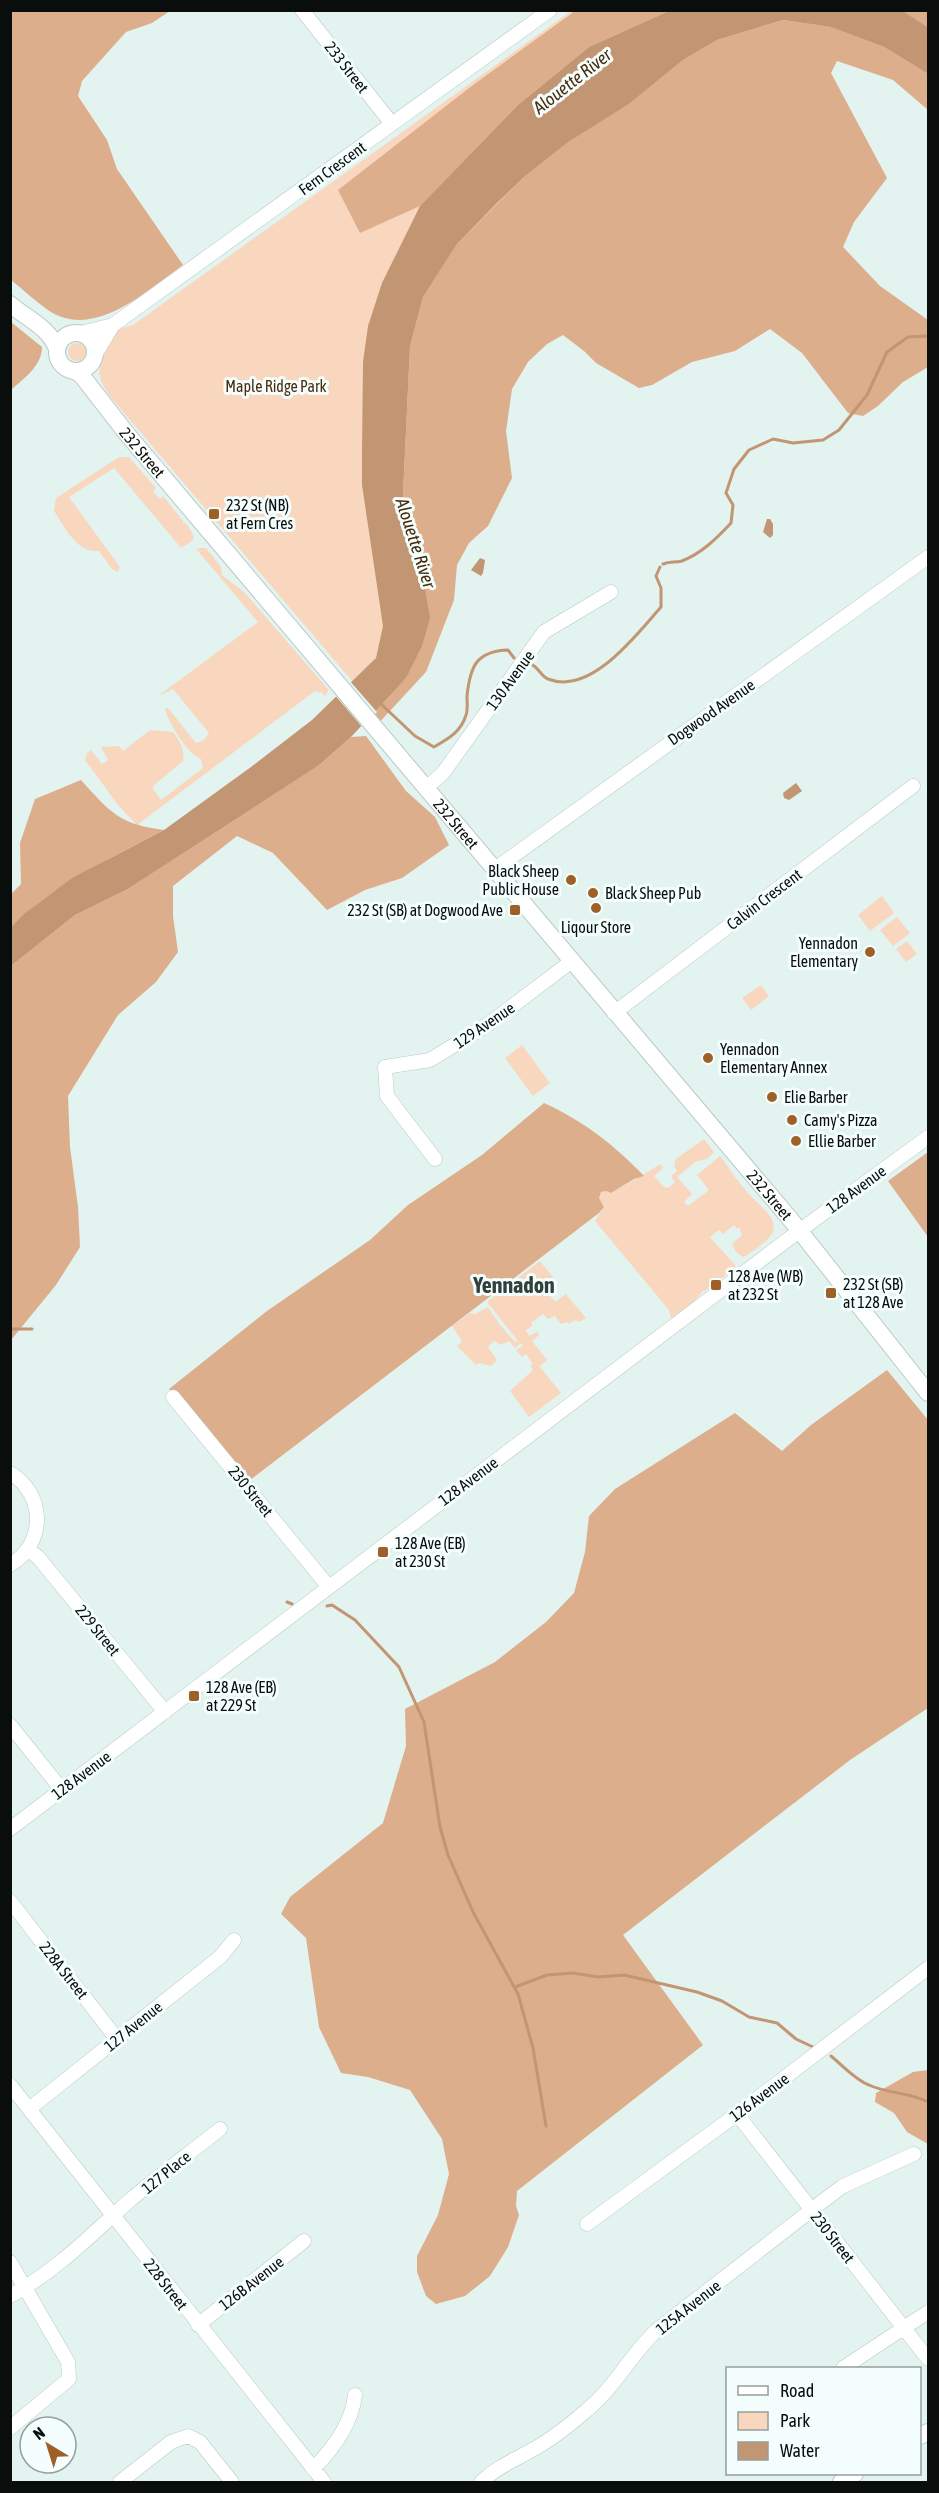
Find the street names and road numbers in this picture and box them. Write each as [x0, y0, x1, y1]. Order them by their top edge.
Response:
street label: 233 Street [321, 38, 373, 96]
street label: Fern Crescent [295, 137, 369, 198]
street label: 232 Street [116, 424, 169, 481]
street label: 130 Avenue [482, 647, 538, 713]
street label: Dogwood Avenue [664, 675, 758, 749]
street label: 232 Street [430, 795, 483, 853]
street label: Calvin Crescent [723, 865, 805, 933]
street label: 129 Avenue [450, 998, 518, 1052]
street label: 128 Avenue [823, 1161, 889, 1217]
street label: 232 Street [744, 1166, 796, 1224]
street label: 128 Avenue [435, 1453, 501, 1509]
street label: 230 Street [225, 1462, 277, 1520]
street label: 229 Street [72, 1601, 124, 1659]
street label: 128 Avenue [48, 1747, 114, 1803]
street label: 228A Street [36, 1938, 92, 2003]
street label: 127 Avenue [101, 1997, 165, 2055]
street label: 126 Avenue [726, 2069, 792, 2125]
street label: 127 Place [138, 2147, 194, 2197]
street label: 230 Street [807, 2208, 859, 2266]
street label: 126B Avenue [215, 2252, 287, 2314]
street label: 228 Street [140, 2255, 192, 2313]
street label: 125A Avenue [652, 2276, 724, 2338]

